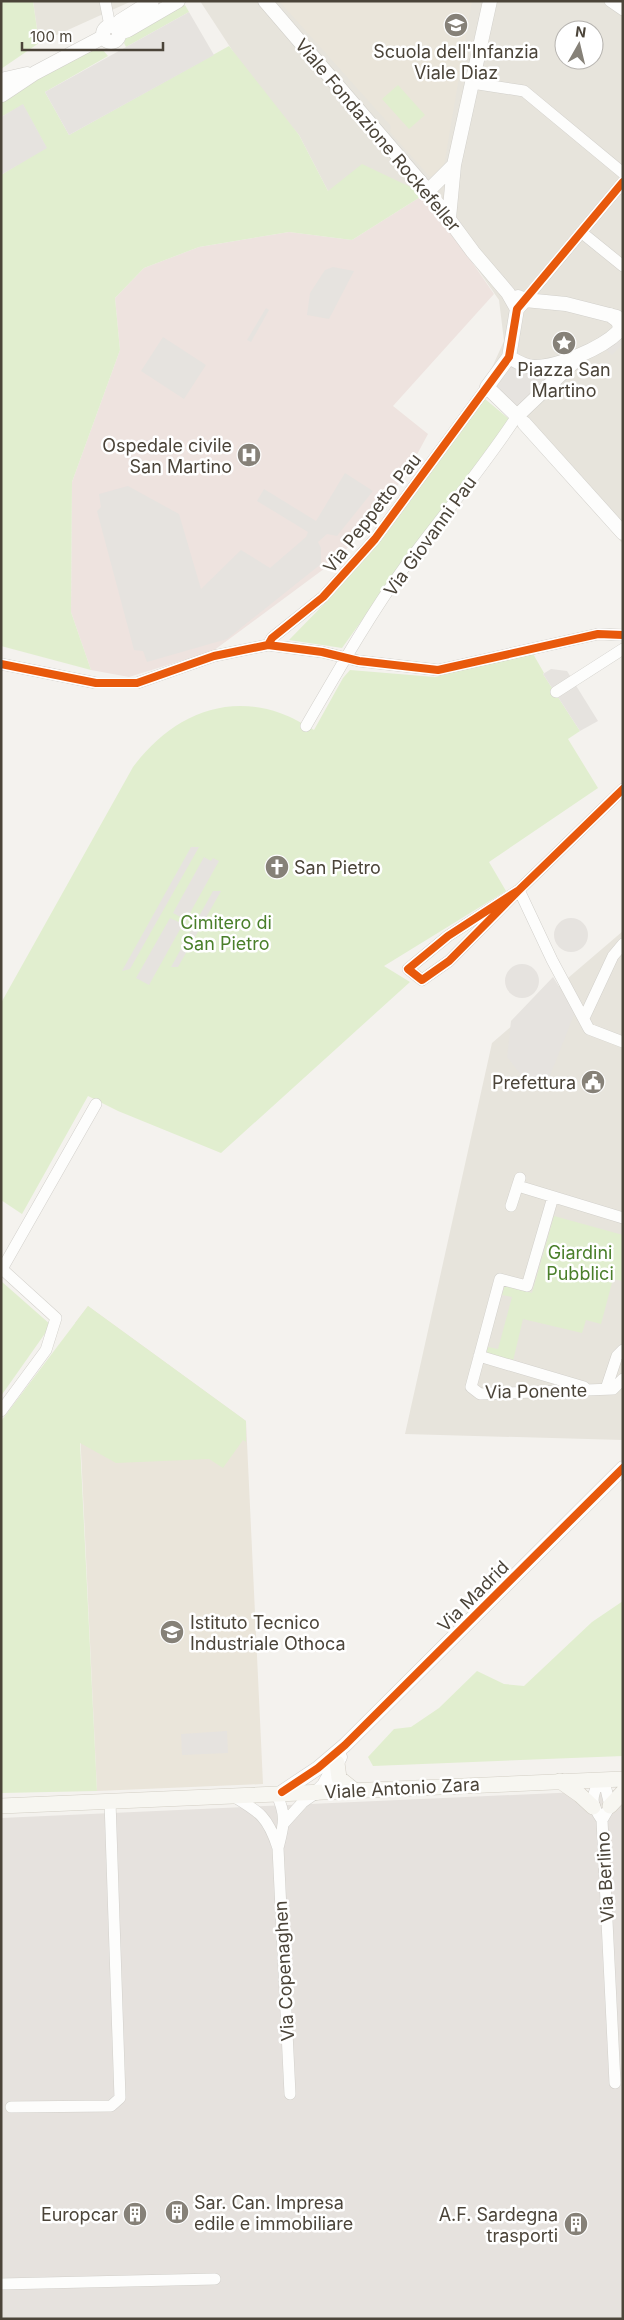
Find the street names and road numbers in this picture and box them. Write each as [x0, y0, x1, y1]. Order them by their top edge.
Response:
street label: Viale Fondazione Rockefeller [291, 34, 465, 236]
street label: Via Peppetto Pau [319, 449, 425, 577]
street label: Via Giovanni Pau [379, 472, 481, 600]
street label: Via Ponente [485, 1380, 587, 1402]
street label: Via Madrid [433, 1556, 513, 1636]
street label: Viale Antonio Zara [324, 1773, 480, 1803]
street label: Via Berlino [592, 1831, 618, 1923]
street label: Via Copenaghen [270, 1900, 298, 2042]

